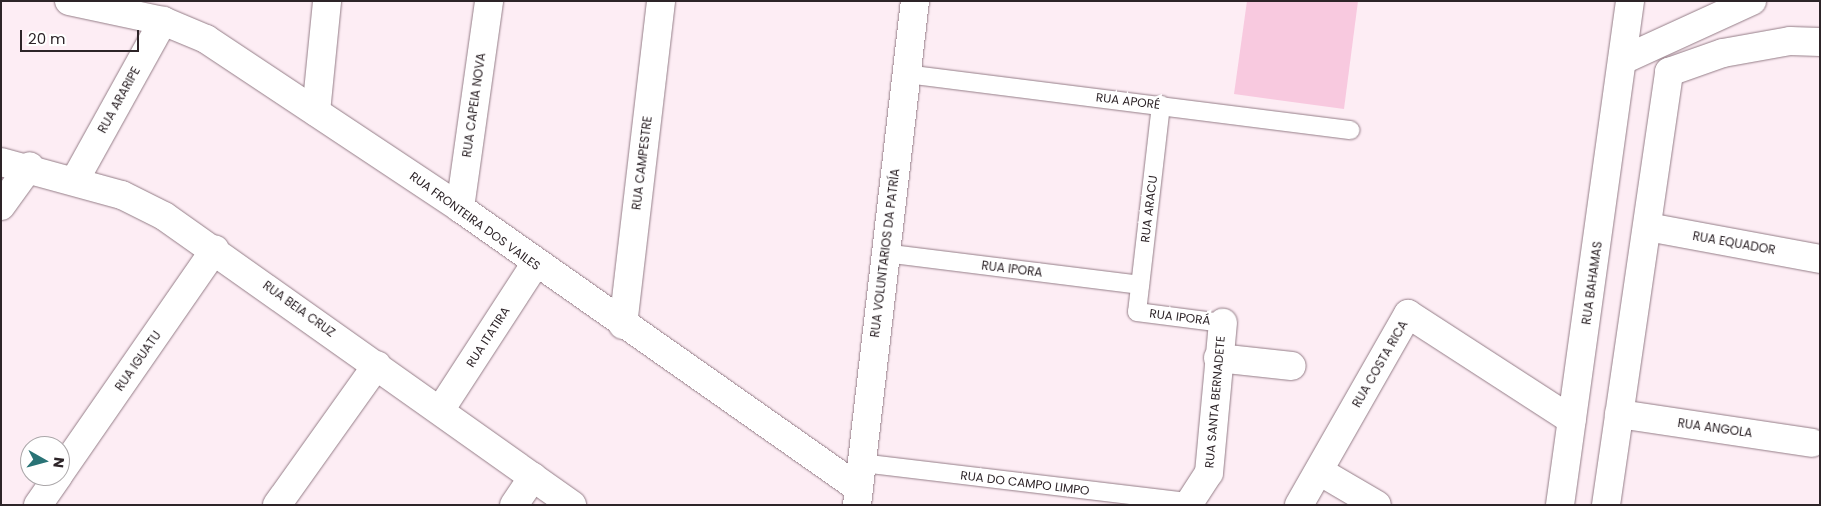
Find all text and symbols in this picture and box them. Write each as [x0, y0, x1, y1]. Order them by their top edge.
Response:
scale bar [22, 20, 141, 52]
text: 20 m [28, 28, 66, 49]
street label: RUA CAPEIA NOVA [460, 52, 488, 158]
street label: RUA ARARIPE [95, 64, 143, 136]
street label: RUA APORÉ [1095, 90, 1161, 112]
street label: RUA CAMPESTRE [629, 115, 655, 211]
street label: RUA VOLUNTARIOS DA PATRÍA [867, 168, 903, 338]
street label: RUA FRONTEIRA DOS VAILES [407, 169, 543, 273]
street label: RUA ARACU [1138, 175, 1160, 243]
street label: RUA EQUADOR [1692, 229, 1776, 257]
street label: RUA BAHAMAS [1579, 240, 1605, 326]
street label: RUA IPORA [981, 258, 1043, 280]
street label: RUA BEIA CRUZ [260, 278, 338, 340]
street label: RUA ITATIRA [463, 304, 513, 370]
street label: RUA IPORÁ [1149, 306, 1211, 328]
street label: RUA COSTA RICA [1349, 318, 1411, 410]
street label: RUA IGUATU [112, 328, 164, 394]
street label: RUA SANTA BERNADETE [1202, 335, 1228, 469]
street label: RUA ANGOLA [1677, 416, 1753, 440]
north arrow [20, 436, 70, 486]
text: N [48, 456, 69, 469]
street label: RUA DO CAMPO LIMPO [960, 468, 1090, 498]

